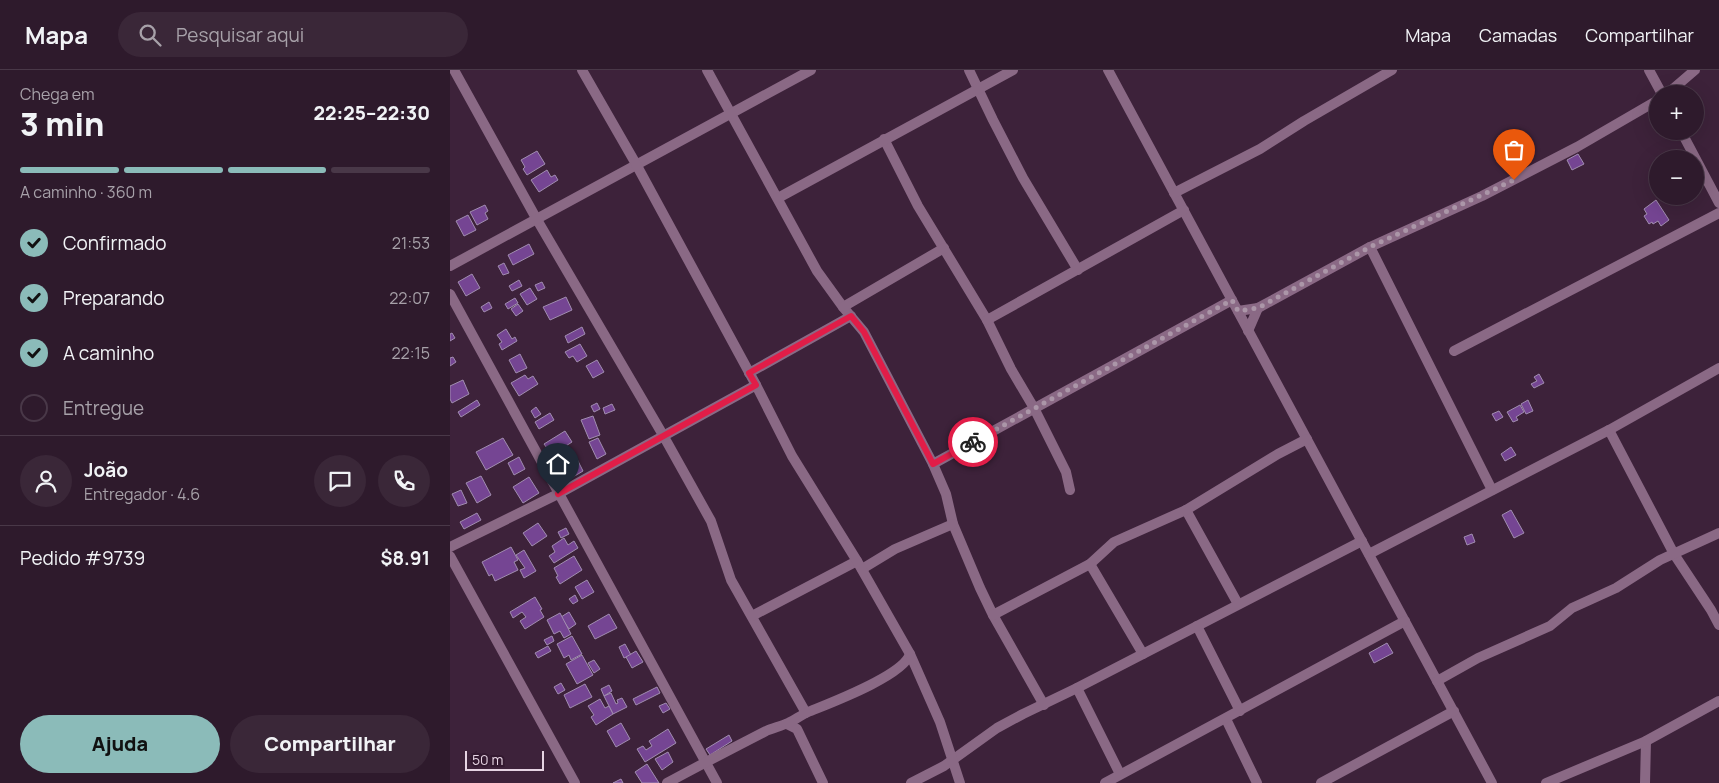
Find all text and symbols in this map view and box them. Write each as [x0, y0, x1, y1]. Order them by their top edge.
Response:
search box [118, 12, 468, 57]
text: Mapa [25, 18, 88, 51]
icon: search [136, 21, 164, 49]
text: Pesquisar aqui [176, 22, 304, 48]
text: Mapa [1405, 23, 1451, 47]
text: Camadas [1479, 23, 1557, 47]
text: Compartilhar [1585, 23, 1694, 47]
text: Chega em [20, 83, 95, 105]
map controls [1649, 85, 1704, 205]
button: + [1649, 85, 1704, 140]
text: 22:25–22:30 [314, 100, 430, 126]
text: 3 min [20, 102, 104, 146]
pin [1493, 129, 1535, 180]
icon: bag [1500, 136, 1528, 164]
button: − [1649, 150, 1704, 205]
text: A caminho · 360 m [20, 181, 152, 203]
icon: check [20, 229, 48, 257]
text: Confirmado [63, 230, 167, 256]
text: 21:53 [392, 232, 430, 254]
icon: check [20, 284, 48, 312]
text: Preparando [63, 285, 165, 311]
text: 22:07 [389, 287, 430, 309]
icon: check [20, 339, 48, 367]
text: A caminho [63, 340, 154, 366]
text: 22:15 [391, 342, 430, 364]
text: Entregue [63, 395, 144, 421]
courier [948, 417, 998, 467]
icon: bike [959, 428, 987, 456]
pin [537, 443, 579, 494]
icon: home [544, 450, 572, 478]
button: person [20, 455, 72, 507]
button: chat [314, 455, 366, 507]
button: phone [378, 455, 430, 507]
text: João [84, 457, 128, 483]
text: Entregador · 4.6 [84, 483, 200, 505]
text: Pedido #9739 [20, 545, 145, 571]
text: $8.91 [381, 545, 430, 571]
button: Ajuda [20, 715, 220, 773]
button: Compartilhar [230, 715, 430, 773]
scale bar [465, 748, 544, 771]
text: 50 m [472, 750, 503, 769]

